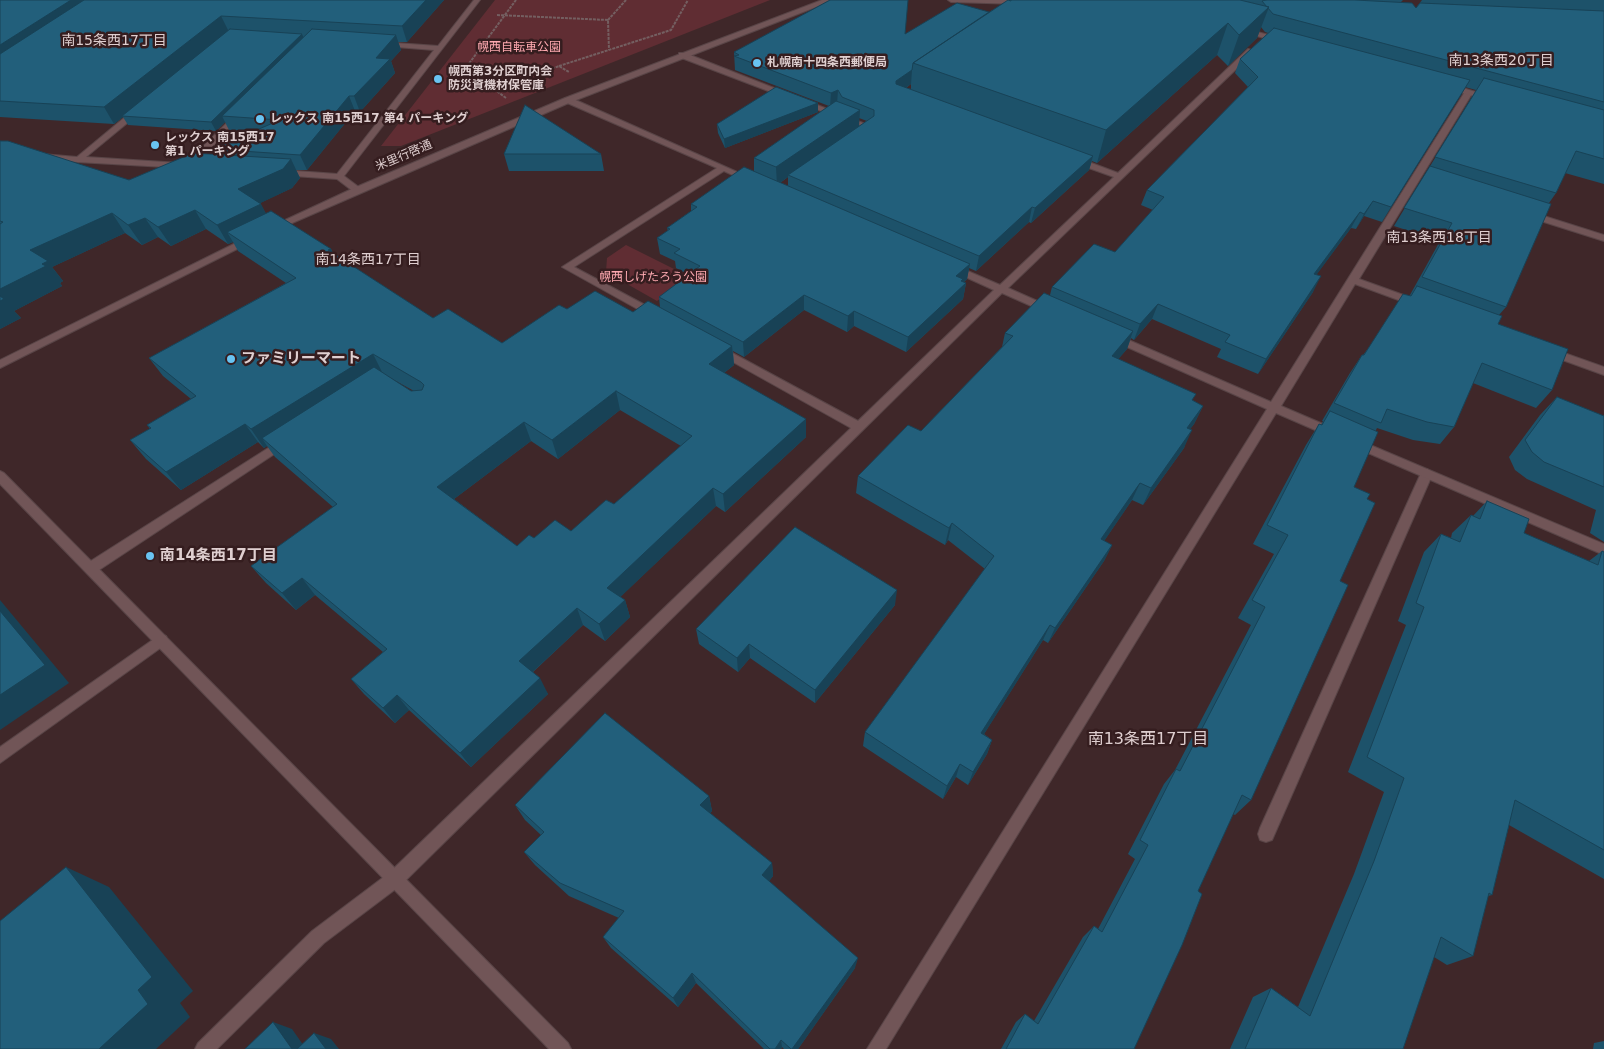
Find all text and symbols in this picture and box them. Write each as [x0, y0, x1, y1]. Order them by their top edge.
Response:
district label: 南15条西17丁目 [61, 33, 167, 49]
park label: 幌西自転車公園 [477, 41, 561, 55]
district label: 南13条西20丁目 [1448, 53, 1554, 69]
place label: 札幌南十四条西郵便局 [767, 56, 887, 70]
marker: 札幌南十四条西郵便局 [751, 57, 763, 69]
place label: 幌西第3分区町内会 防災資機材保管庫 [448, 65, 552, 93]
marker: 幌西第3分区町内会 防災資機材保管庫 [432, 73, 444, 85]
place label: レックス 南15西17 第4 パーキング [270, 112, 468, 126]
marker: レックス 南15西17 第4 パーキング [254, 113, 266, 125]
place label: レックス 南15西17 第1 パーキング [165, 131, 275, 159]
street label: 米里行啓通 [374, 138, 434, 174]
marker: レックス 南15西17 第1 パーキング [149, 139, 161, 151]
district label: 南13条西18丁目 [1386, 230, 1492, 246]
district label: 南14条西17丁目 [315, 252, 421, 268]
park label: 幌西しげたろう公園 [599, 271, 707, 285]
place label: ファミリーマート [241, 350, 361, 368]
marker: ファミリーマート [225, 353, 237, 365]
place label: 南14条西17丁目 [160, 547, 277, 565]
marker: 南14条西17丁目 [144, 550, 156, 562]
district label: 南13条西17丁目 [1088, 730, 1208, 750]

